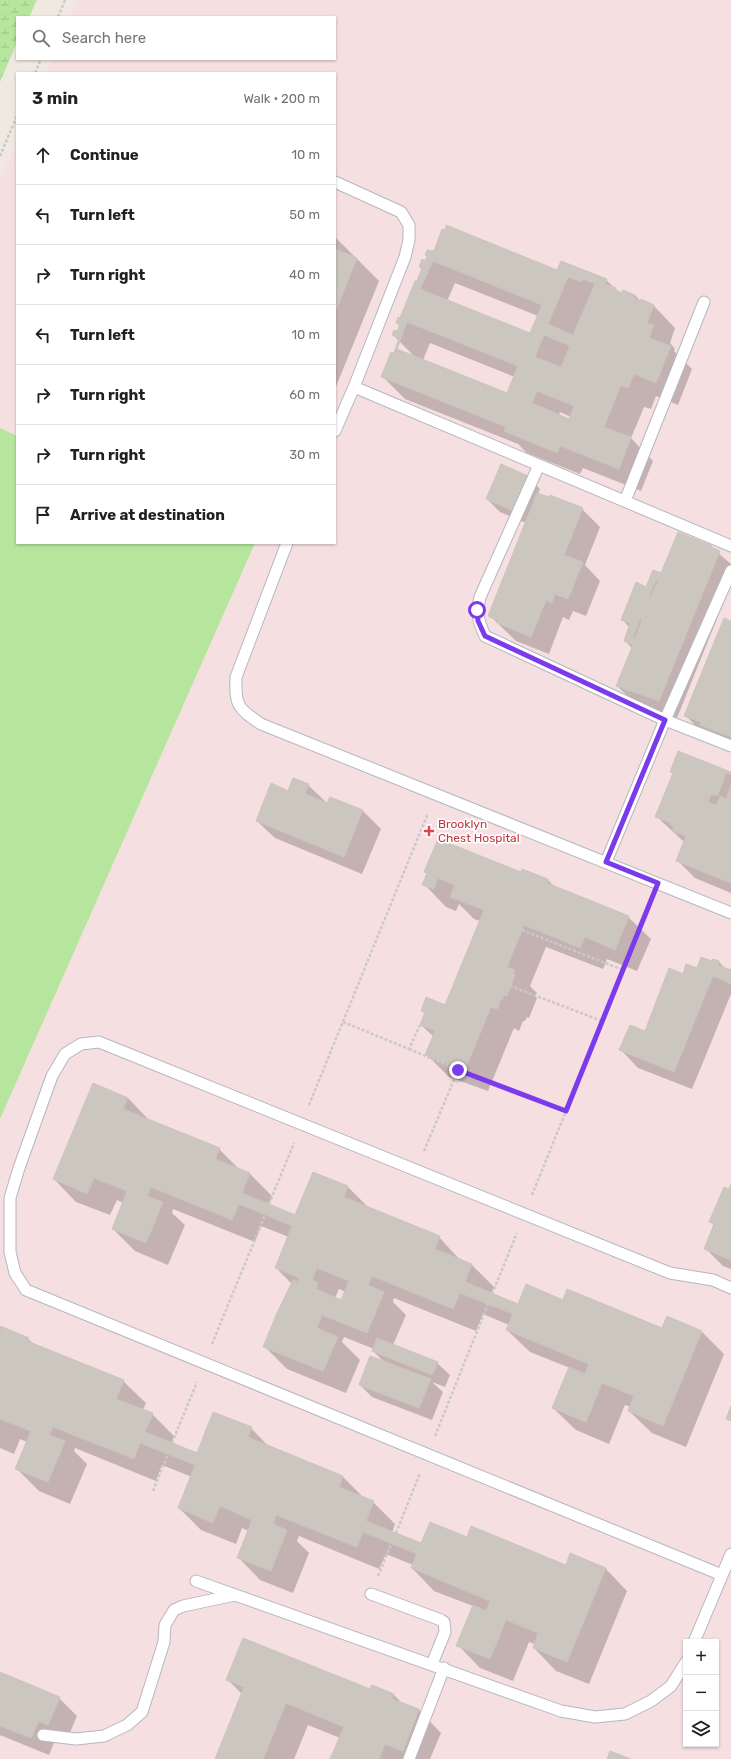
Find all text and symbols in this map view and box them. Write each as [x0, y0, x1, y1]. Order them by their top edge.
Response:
search box [16, 16, 336, 60]
icon: search [30, 27, 52, 49]
text: Search here [62, 29, 146, 47]
text: 3 min [32, 88, 78, 108]
text: Walk · 200 m [243, 91, 320, 106]
icon: ahead [32, 144, 54, 166]
text: Continue [70, 146, 139, 164]
text: 10 m [291, 147, 320, 162]
icon: left [32, 204, 54, 226]
text: Turn left [70, 206, 135, 224]
text: 50 m [289, 207, 320, 222]
icon: right [32, 264, 54, 286]
text: Turn right [70, 266, 145, 284]
text: 40 m [289, 267, 320, 282]
icon: left [32, 324, 54, 346]
text: Turn left [70, 326, 135, 344]
text: 10 m [291, 327, 320, 342]
icon: right [32, 384, 54, 406]
text: Turn right [70, 386, 145, 404]
text: 60 m [289, 387, 320, 402]
icon: right [32, 444, 54, 466]
text: Turn right [70, 446, 145, 464]
text: 30 m [289, 447, 320, 462]
icon: arrive [32, 504, 54, 526]
text: Arrive at destination [70, 506, 225, 524]
route start [468, 601, 486, 619]
place label: Brooklyn Chest Hospital [438, 817, 520, 845]
marker: Brooklyn Chest Hospital [423, 825, 435, 837]
route end [449, 1061, 467, 1079]
map controls [683, 1639, 719, 1747]
button: + [683, 1639, 719, 1675]
button: − [683, 1675, 719, 1711]
button: layers [683, 1711, 719, 1747]

